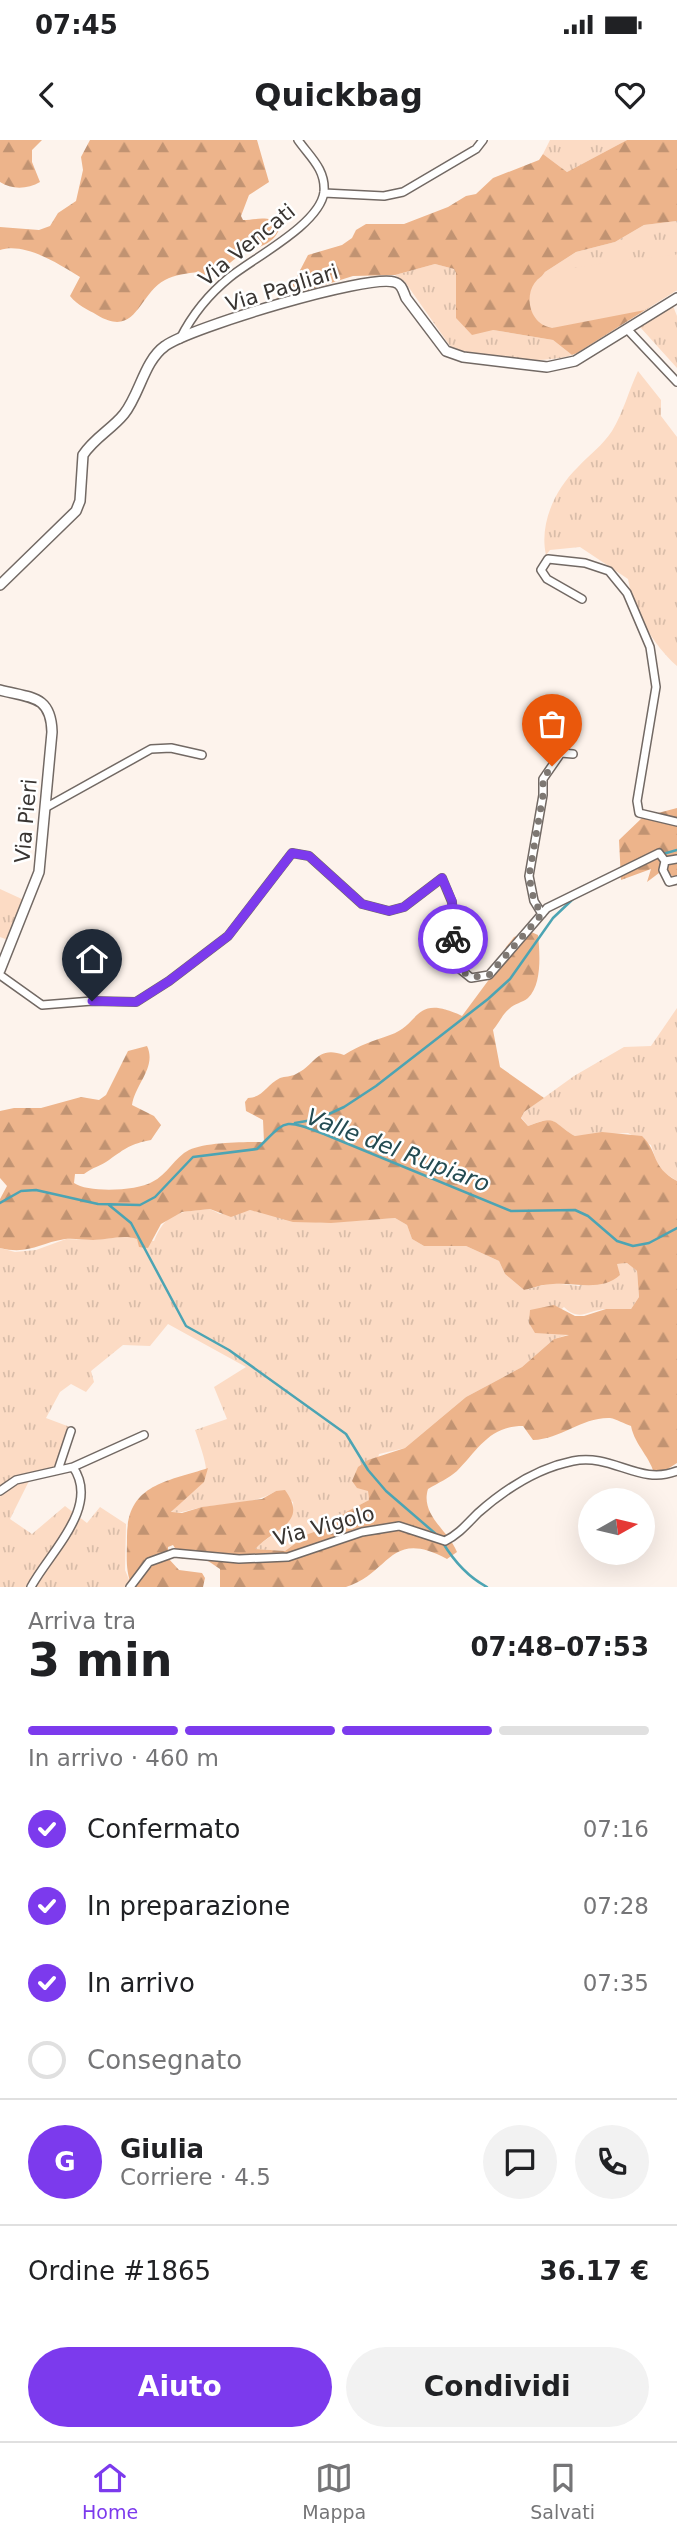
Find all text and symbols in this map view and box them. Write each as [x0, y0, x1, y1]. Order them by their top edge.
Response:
text: 07:45 [35, 10, 118, 40]
icon: back [28, 76, 66, 114]
text: Quickbag [254, 76, 423, 114]
icon: heart [611, 76, 649, 114]
street label: Via Vencati [194, 199, 300, 291]
street label: Via Pagliari [223, 260, 341, 316]
pin [522, 694, 582, 766]
icon: bag [533, 705, 571, 743]
street label: Via Pieri [10, 778, 42, 864]
courier [418, 904, 488, 974]
icon: bike [434, 920, 472, 958]
pin [62, 929, 122, 1001]
icon: home [73, 940, 111, 978]
water label: Valle del Rupiaro [303, 1103, 493, 1197]
north arrow [578, 1488, 654, 1564]
map controls [578, 1488, 655, 1565]
street label: Via Vigolo [271, 1501, 377, 1551]
text: Arriva tra [28, 1608, 136, 1634]
text: 07:48–07:53 [470, 1632, 649, 1662]
text: 3 min [28, 1633, 172, 1687]
text: In arrivo · 460 m [28, 1745, 219, 1771]
icon: check [28, 1810, 66, 1848]
text: Confermato [87, 1814, 240, 1844]
text: 07:16 [583, 1816, 649, 1842]
icon: check [28, 1887, 66, 1925]
text: In preparazione [87, 1891, 290, 1921]
text: 07:28 [583, 1893, 649, 1919]
icon: check [28, 1964, 66, 2002]
text: In arrivo [87, 1968, 195, 1998]
text: 07:35 [583, 1970, 649, 1996]
text: Consegnato [87, 2045, 242, 2075]
button: chat [483, 2125, 557, 2199]
button: phone [575, 2125, 649, 2199]
text: Giulia [120, 2134, 204, 2164]
text: G [54, 2147, 76, 2177]
text: Corriere · 4.5 [120, 2164, 271, 2190]
text: Ordine #1865 [28, 2256, 211, 2286]
text: 36.17 € [540, 2256, 649, 2286]
button: Aiuto [28, 2347, 332, 2427]
button: Condividi [346, 2347, 649, 2427]
tab: Home [82, 2459, 138, 2523]
tab: Mappa [302, 2459, 366, 2523]
tab: Salvati [530, 2459, 595, 2523]

